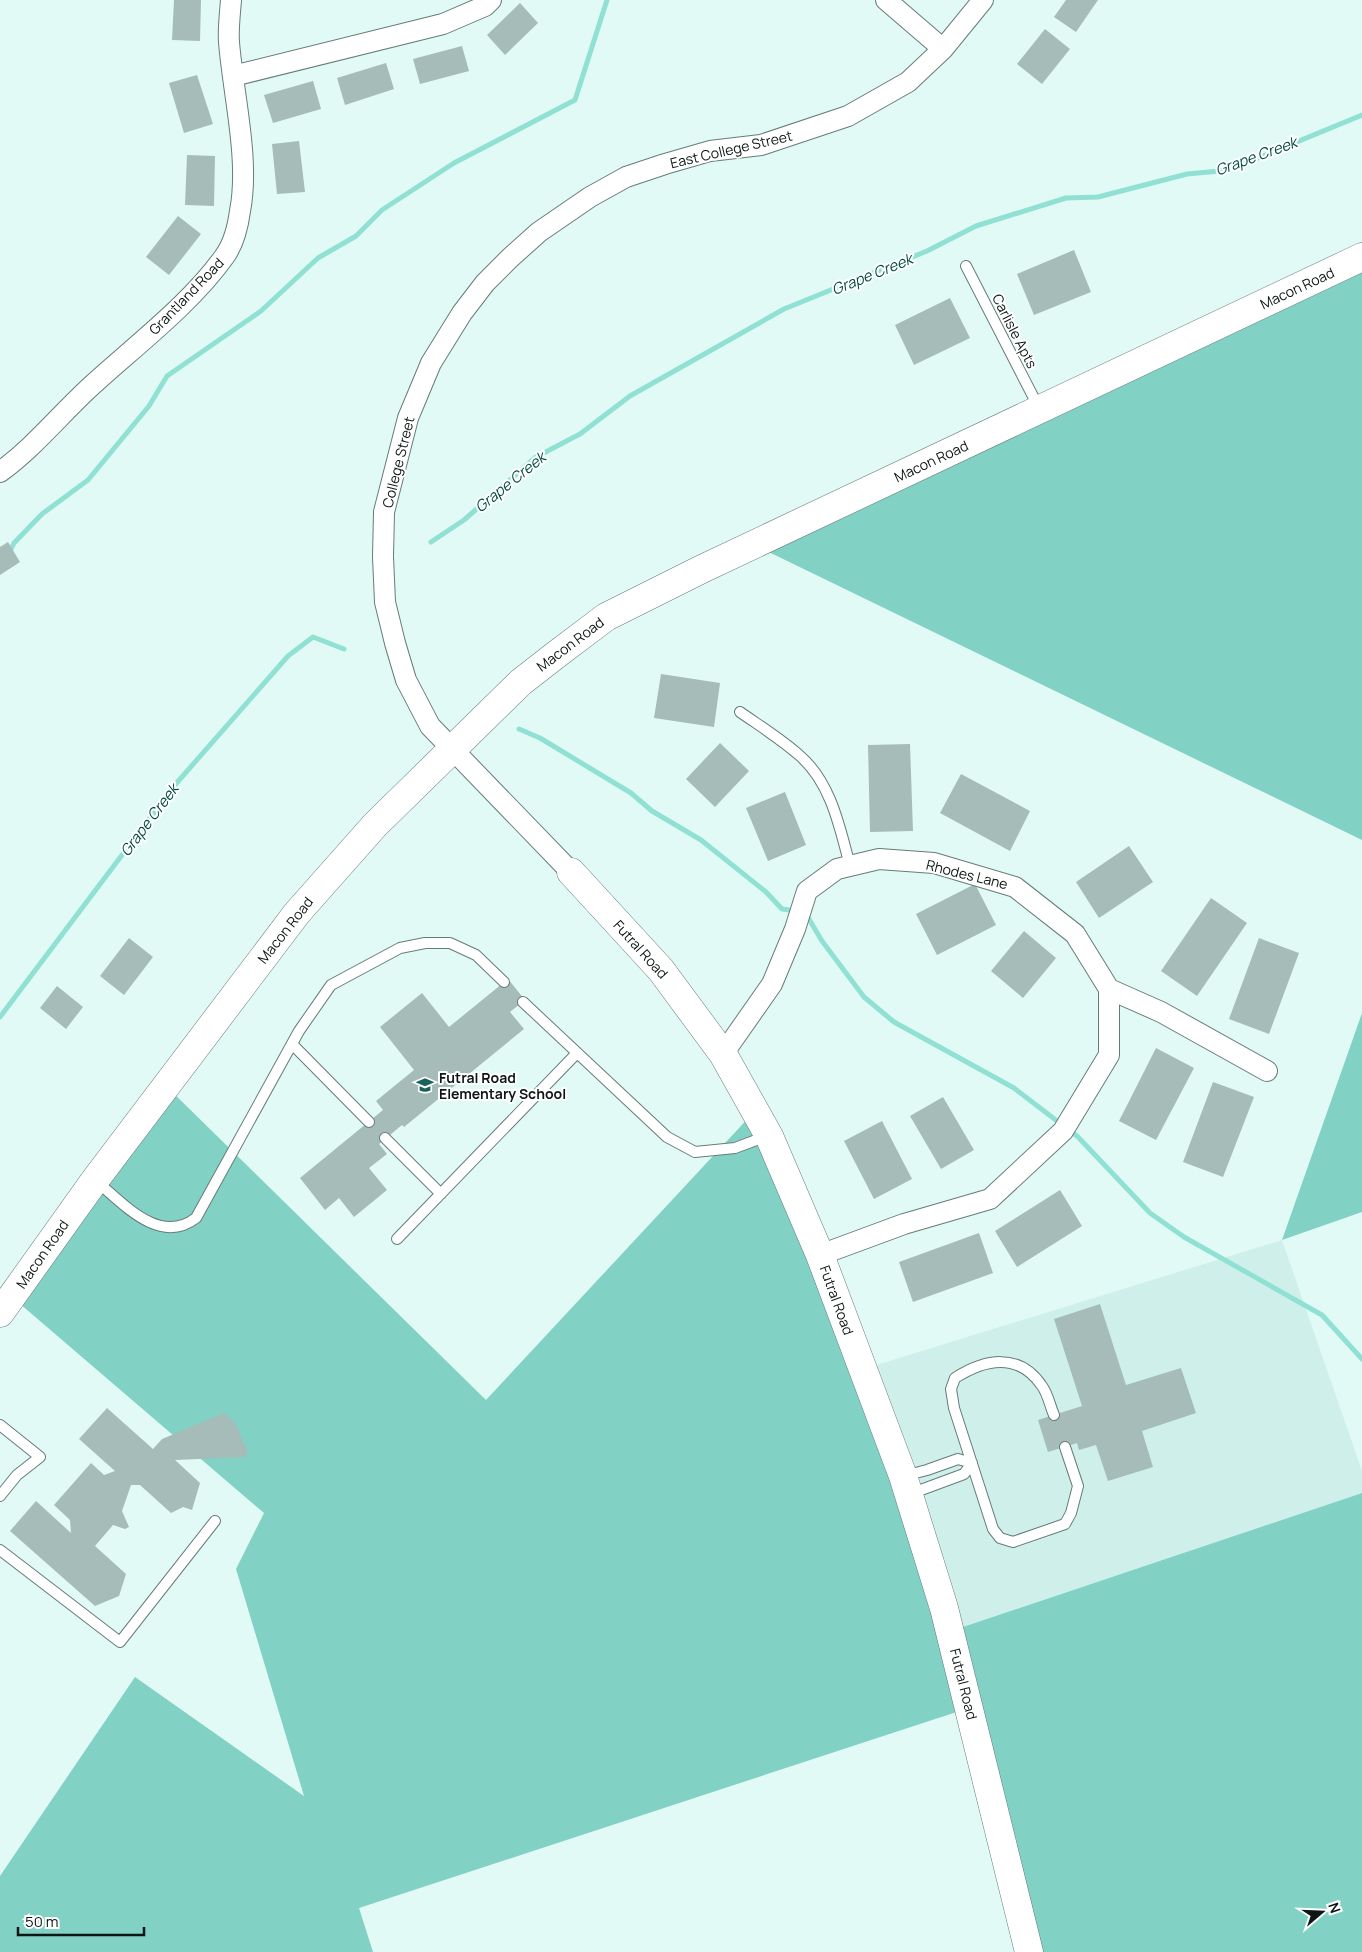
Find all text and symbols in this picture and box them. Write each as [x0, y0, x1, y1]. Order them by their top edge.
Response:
street label: East College Street [668, 126, 794, 172]
water label: Grape Creek [1212, 131, 1302, 181]
water label: Grape Creek [828, 247, 918, 300]
street label: Grantland Road [144, 253, 228, 339]
street label: Macon Road [1257, 263, 1337, 313]
street label: Carlisle Apts [988, 291, 1042, 371]
street label: College Street [377, 414, 419, 510]
street label: Macon Road [891, 436, 971, 486]
water label: Grape Creek [470, 445, 552, 517]
street label: Macon Road [532, 612, 608, 676]
water label: Grape Creek [115, 777, 185, 861]
street label: Rhodes Lane [924, 855, 1010, 893]
street label: Macon Road [253, 893, 317, 967]
street label: Futral Road [610, 916, 672, 982]
place label: Futral Road Elementary School [439, 1068, 566, 1103]
school or university icon: Futral Road Elementary School [415, 1075, 435, 1095]
street label: Macon Road [11, 1216, 73, 1292]
street label: Futral Road [816, 1263, 858, 1337]
street label: Futral Road [946, 1646, 982, 1722]
north arrow [1297, 1887, 1347, 1937]
text: N [1324, 1900, 1345, 1915]
scale bar [18, 1904, 144, 1936]
text: 50 m [25, 1911, 59, 1932]

